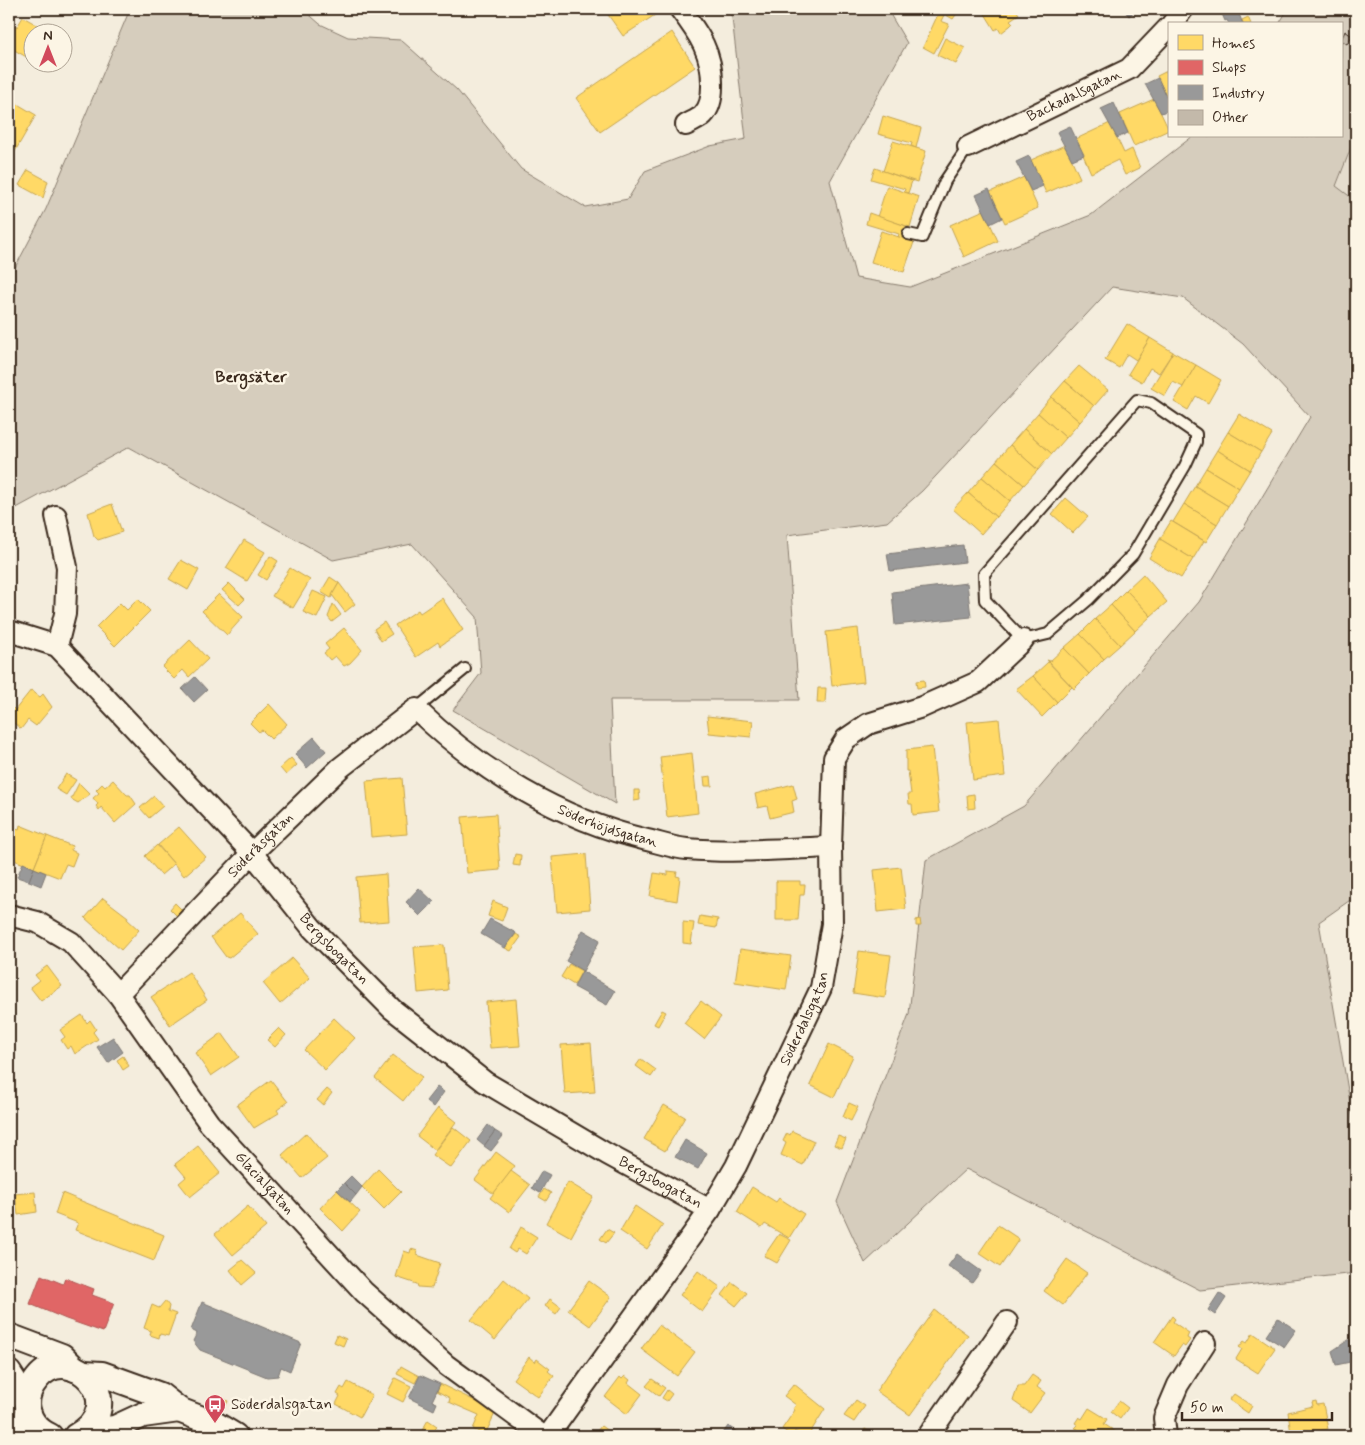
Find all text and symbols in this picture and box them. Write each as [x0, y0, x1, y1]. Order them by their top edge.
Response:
north arrow [22, 22, 72, 72]
legend [1168, 22, 1342, 138]
text: N [43, 27, 53, 45]
text: Homes [1212, 34, 1255, 54]
text: Shops [1212, 58, 1247, 78]
street label: Backadalsgatan [1024, 64, 1125, 127]
text: Industry [1212, 84, 1265, 104]
text: Other [1212, 108, 1248, 128]
district label: Bergsäter [215, 367, 287, 390]
street label: Söderhöjdsgatan [554, 800, 660, 852]
street label: Söderåsgatan [223, 808, 298, 882]
street label: Bergsbogatan [294, 909, 373, 989]
street label: Söderdalsgatan [775, 970, 834, 1069]
street label: Glacialgatan [230, 1147, 298, 1219]
street label: Bergsbogatan [615, 1152, 706, 1214]
scale bar [1182, 1390, 1332, 1422]
bus stop icon: Söderdalsgatan [203, 1393, 227, 1424]
place label: Söderdalsgatan [231, 1395, 332, 1416]
text: 50 m [1190, 1398, 1224, 1418]

